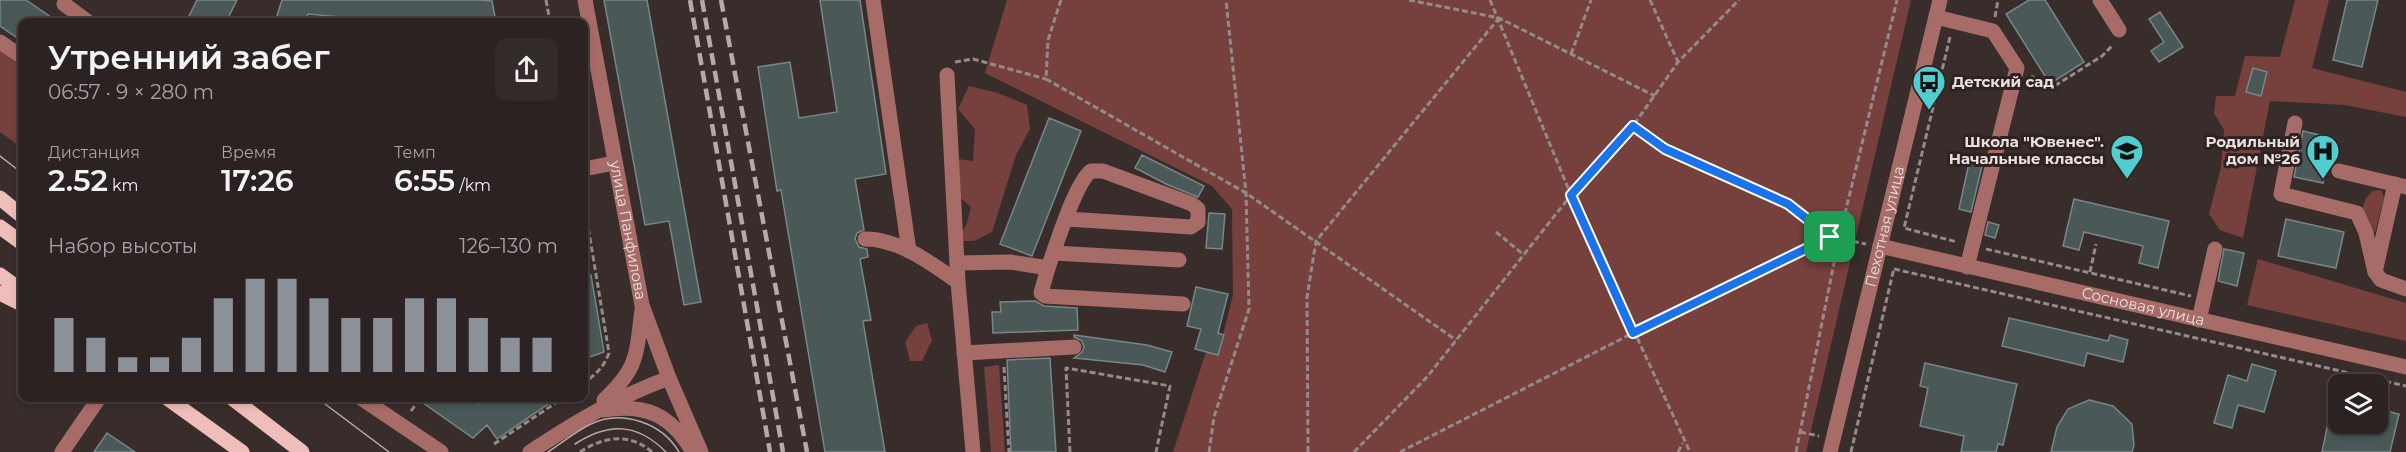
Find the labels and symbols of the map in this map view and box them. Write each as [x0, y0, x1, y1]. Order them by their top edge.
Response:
bus stop icon: Детский сад [1911, 64, 1947, 111]
place label: Детский сад [1952, 72, 2054, 91]
place label: Школа "Ювенес". Начальные классы [1949, 132, 2104, 168]
place label: Родильный дом №26 [2205, 132, 2300, 168]
school or university icon: Школа "Ювенес". Начальные классы [2109, 133, 2145, 180]
hospital icon: Родильный дом №26 [2305, 133, 2341, 180]
street label: улица Панфилова [606, 158, 651, 301]
street label: Пехотная улица [1860, 164, 1908, 289]
pin [1804, 211, 1855, 262]
street label: Сосновая улица [2080, 283, 2207, 329]

